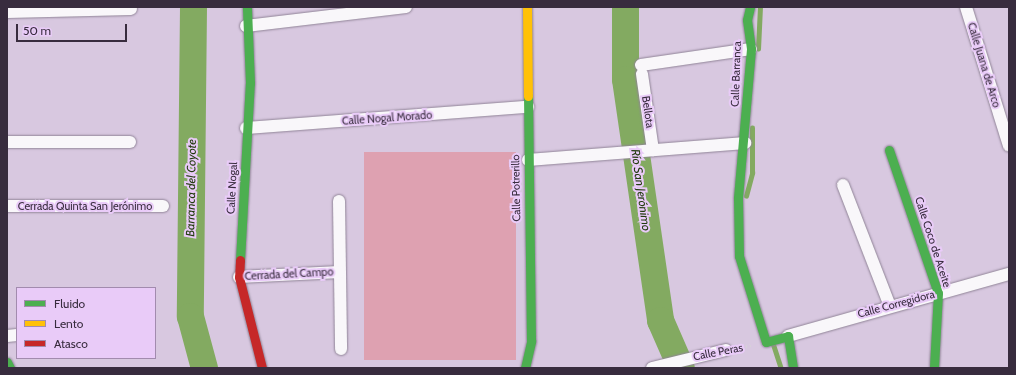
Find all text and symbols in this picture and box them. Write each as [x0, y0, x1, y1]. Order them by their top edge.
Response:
scale bar [18, 16, 129, 42]
street label: Calle Juana de Arco [965, 21, 1003, 109]
text: 50 m [23, 23, 51, 38]
street label: Calle Barranca [728, 41, 744, 107]
street label: Bellota [639, 95, 657, 129]
street label: Calle Nogal Morado [341, 108, 433, 128]
water label: Barranca del Coyote [183, 139, 199, 237]
water label: Río San Jerónimo [628, 148, 654, 232]
street label: Calle Potrerillo [509, 154, 523, 222]
street label: Calle Nogal [224, 162, 240, 214]
street label: Calle Coco de Aceite [912, 195, 954, 289]
street label: Cerrada Quinta San Jerónimo [18, 199, 152, 213]
street label: Cerrada del Campo [244, 265, 334, 283]
legend [16, 287, 156, 359]
street label: Calle Corregidora [856, 287, 936, 321]
text: Fluido [54, 296, 85, 311]
text: Lento [54, 316, 83, 331]
text: Atasco [54, 336, 88, 351]
street label: Calle Peras [692, 341, 744, 363]

